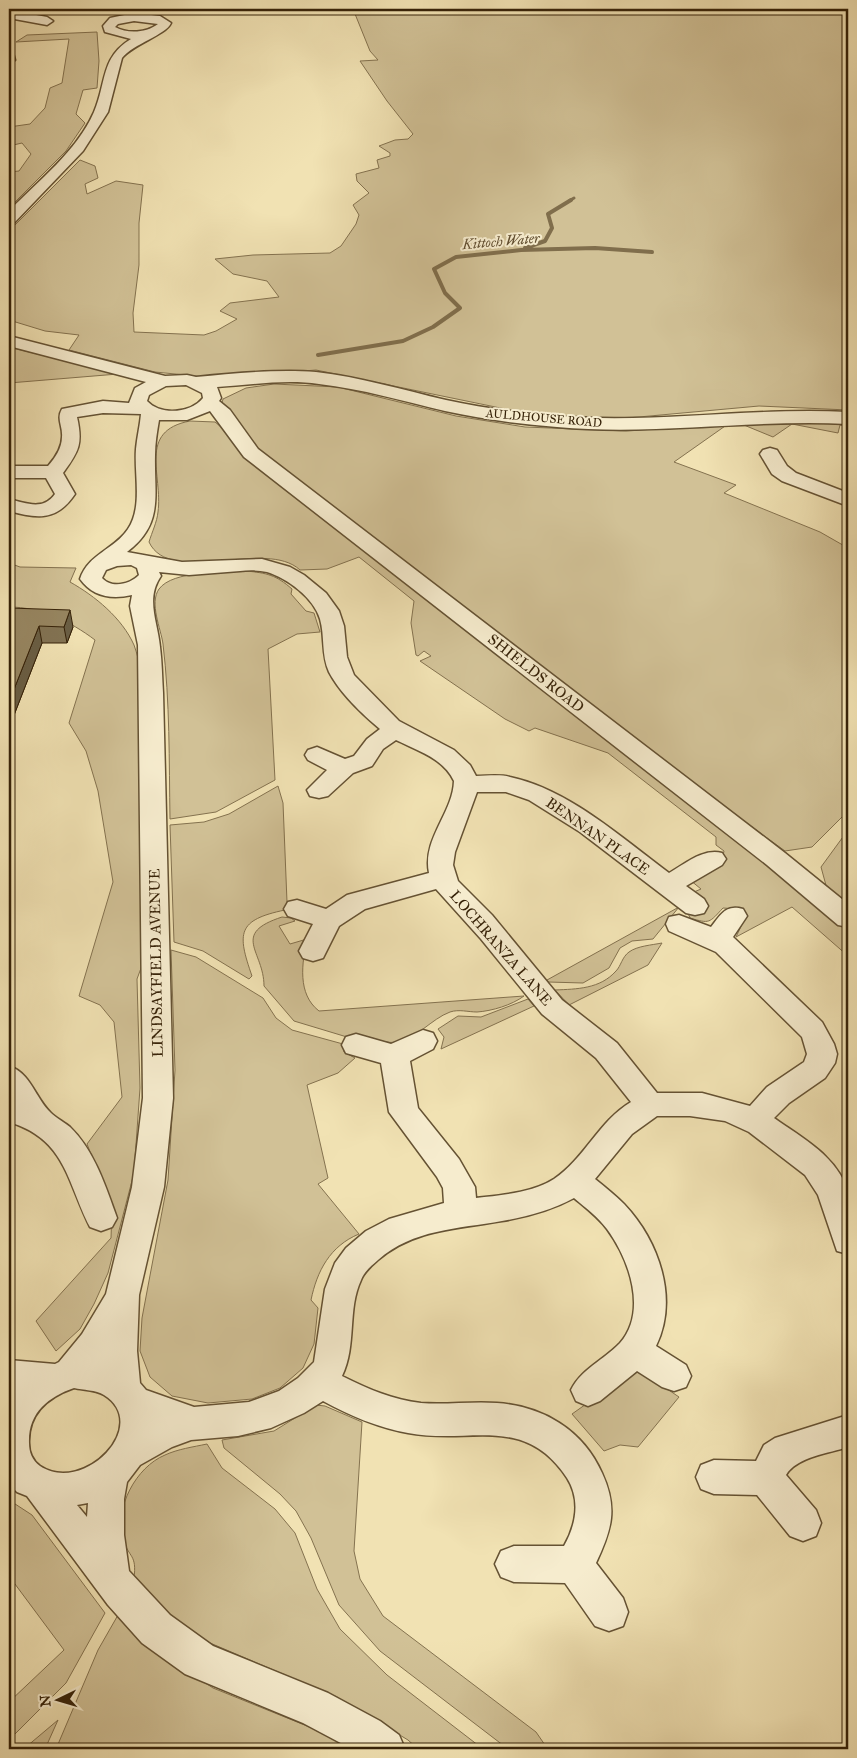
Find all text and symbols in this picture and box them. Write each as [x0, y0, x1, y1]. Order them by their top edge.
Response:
water label: Kittoch Water [461, 230, 542, 253]
street label: AULDHOUSE ROAD [484, 406, 603, 430]
street label: SHIELDS ROAD [484, 630, 588, 716]
street label: BENNAN PLACE [543, 793, 654, 879]
street label: LINDSAYFIELD AVENUE [145, 868, 167, 1057]
street label: LOCHRANZA LANE [446, 887, 556, 1010]
north arrow [32, 1676, 82, 1726]
text: N [37, 1694, 55, 1708]

